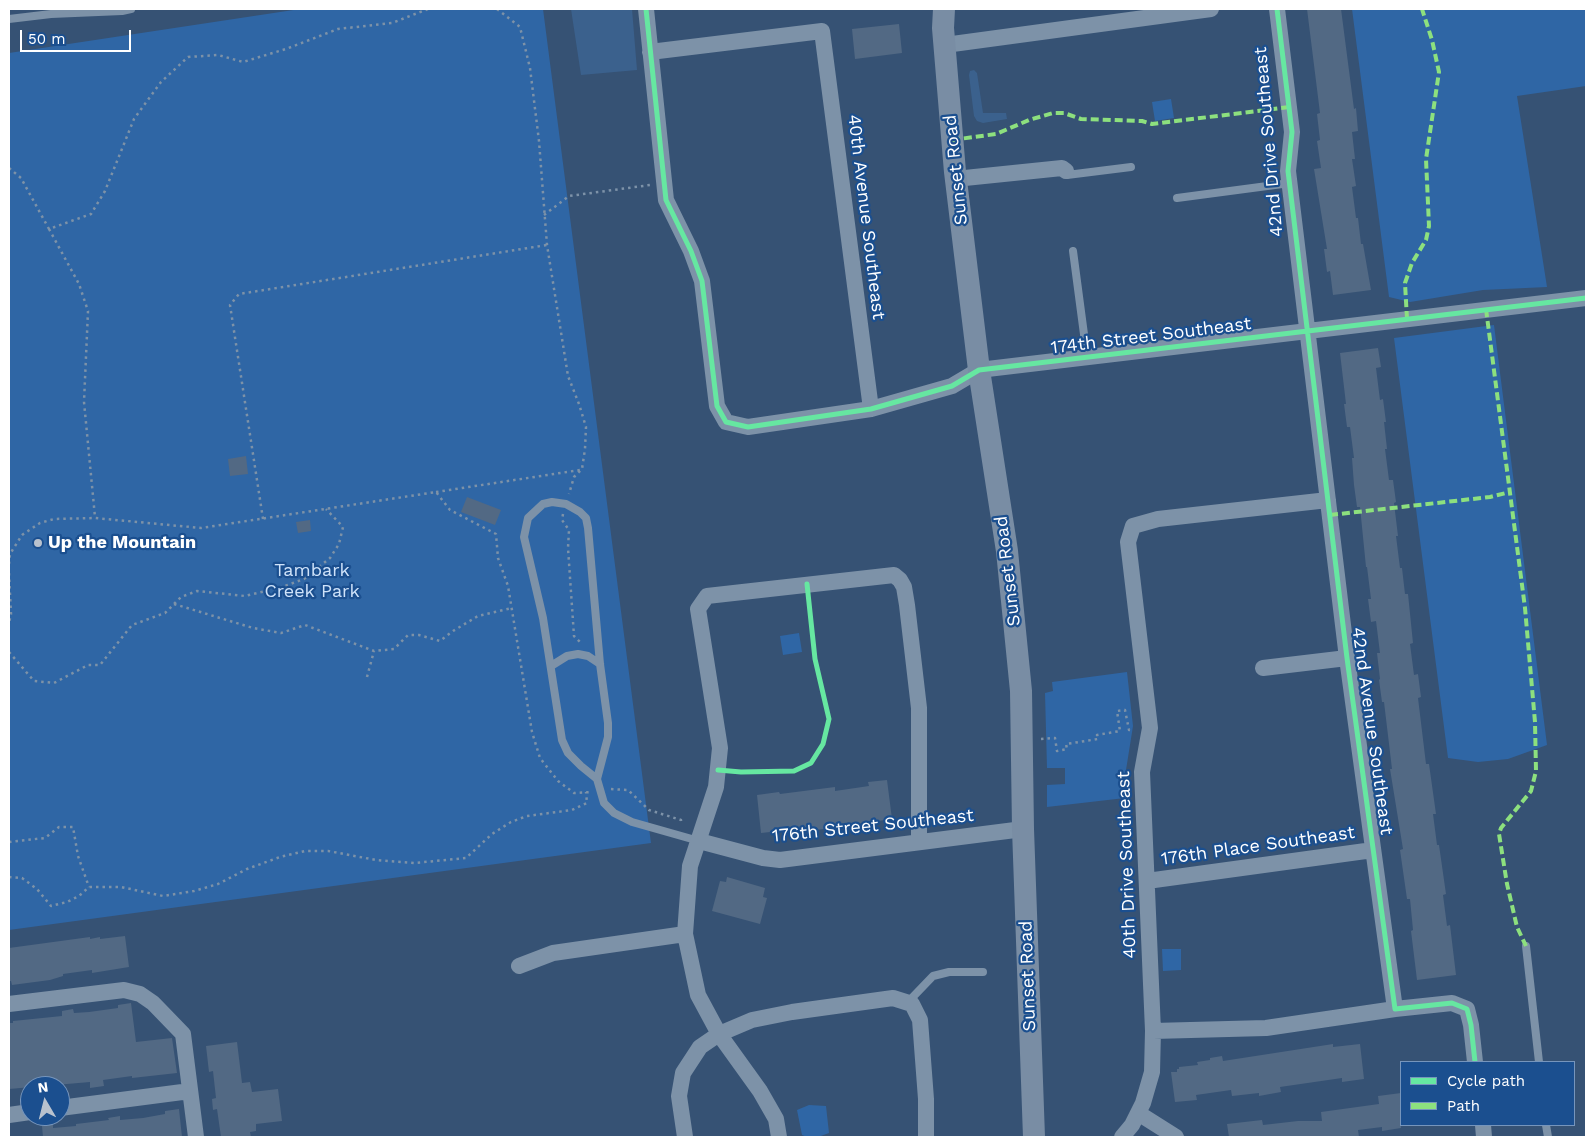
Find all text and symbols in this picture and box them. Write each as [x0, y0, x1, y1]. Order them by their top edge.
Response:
scale bar [22, 20, 134, 52]
text: 50 m [28, 30, 65, 48]
street label: 42nd Drive Southeast [1250, 46, 1288, 238]
street label: 40th Avenue Southeast [843, 113, 889, 321]
street label: Sunset Road [939, 114, 973, 226]
street label: 174th Street Southeast [1050, 313, 1252, 359]
street label: Sunset Road [991, 515, 1025, 627]
place label: Up the Mountain [48, 532, 196, 554]
marker: Up the Mountain [32, 537, 44, 549]
park label: Tambark Creek Park [264, 560, 360, 602]
street label: 42nd Avenue Southeast [1347, 626, 1397, 836]
street label: 40th Drive Southeast [1113, 771, 1141, 959]
street label: 176th Street Southeast [771, 805, 975, 847]
street label: 176th Place Southeast [1160, 822, 1356, 870]
street label: Sunset Road [1015, 920, 1041, 1032]
legend [1400, 1061, 1575, 1126]
text: Cycle path [1447, 1072, 1525, 1090]
north arrow [20, 1076, 70, 1126]
text: N [37, 1078, 49, 1096]
text: Path [1447, 1097, 1480, 1115]

